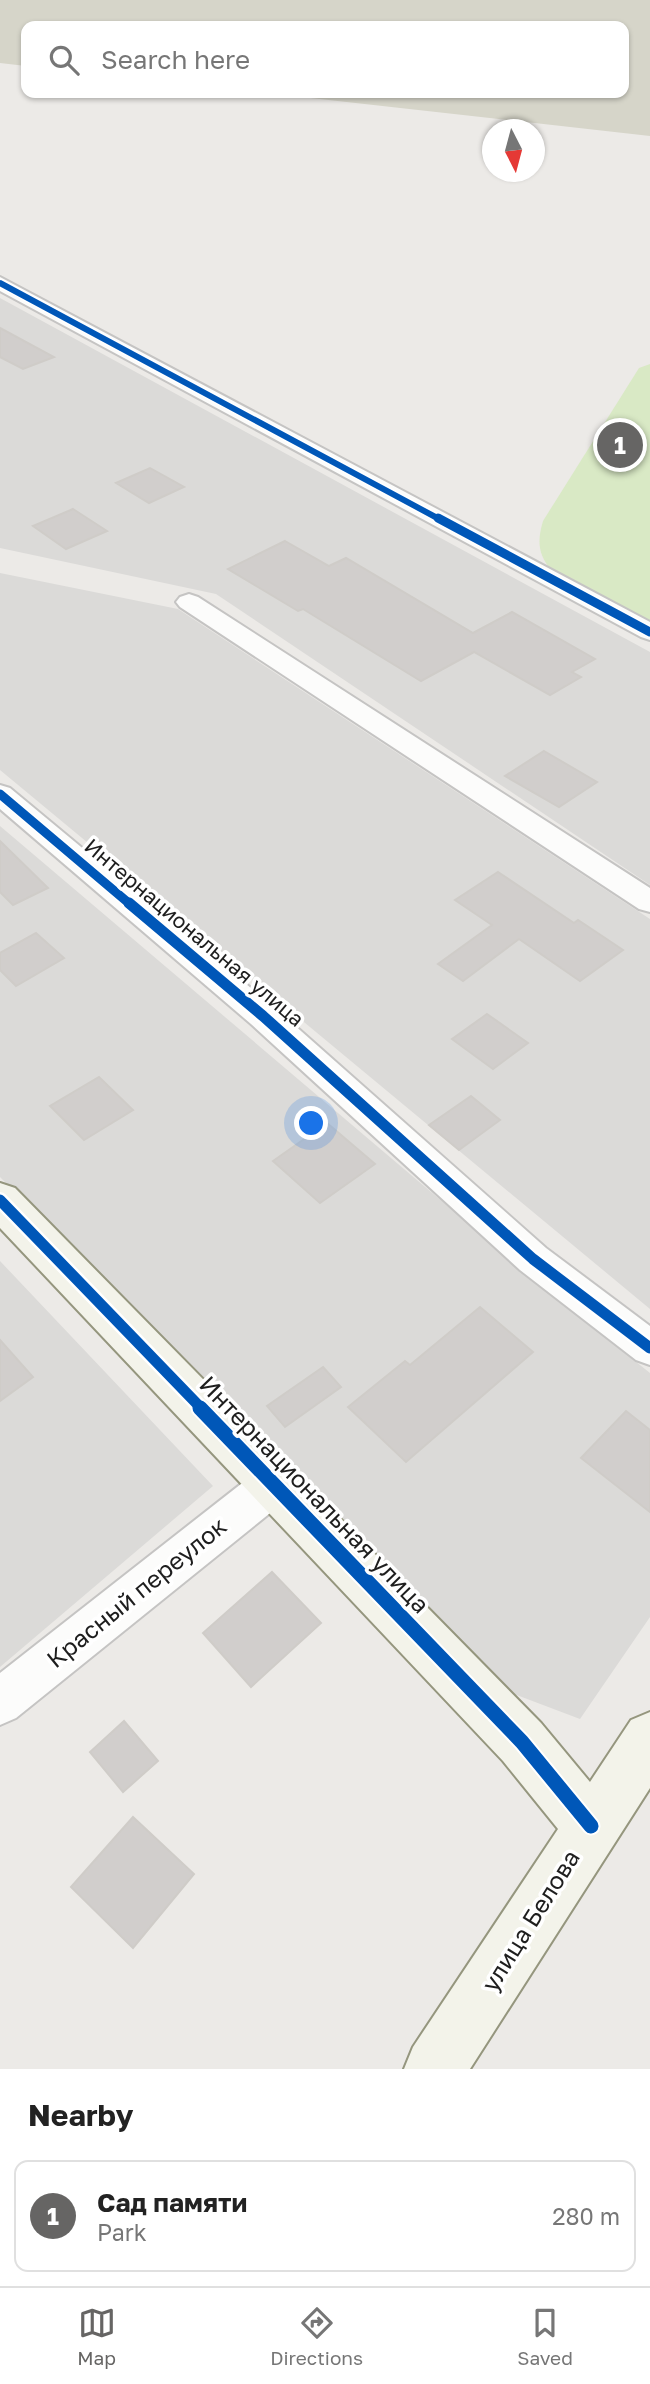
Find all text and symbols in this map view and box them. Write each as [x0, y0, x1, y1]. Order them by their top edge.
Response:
search box [21, 21, 629, 98]
icon: search [45, 41, 83, 79]
text: Search here [101, 44, 250, 75]
north arrow [482, 119, 545, 182]
pin: 1 [597, 419, 643, 471]
street label: Интернациональная улица [80, 833, 310, 1032]
your location [294, 1106, 328, 1140]
street label: Интернациональная улица [194, 1369, 436, 1618]
street label: Красный переулок [40, 1510, 232, 1673]
street label: улица Белова [475, 1844, 585, 1996]
text: Nearby [28, 2097, 133, 2133]
text: Сад памяти [97, 2187, 247, 2218]
text: 1 [47, 2202, 59, 2230]
text: 280 m [552, 2202, 620, 2230]
text: Park [97, 2218, 147, 2246]
tab: Map [77, 2304, 116, 2369]
tab: Directions [270, 2304, 363, 2369]
tab: Saved [517, 2304, 573, 2369]

